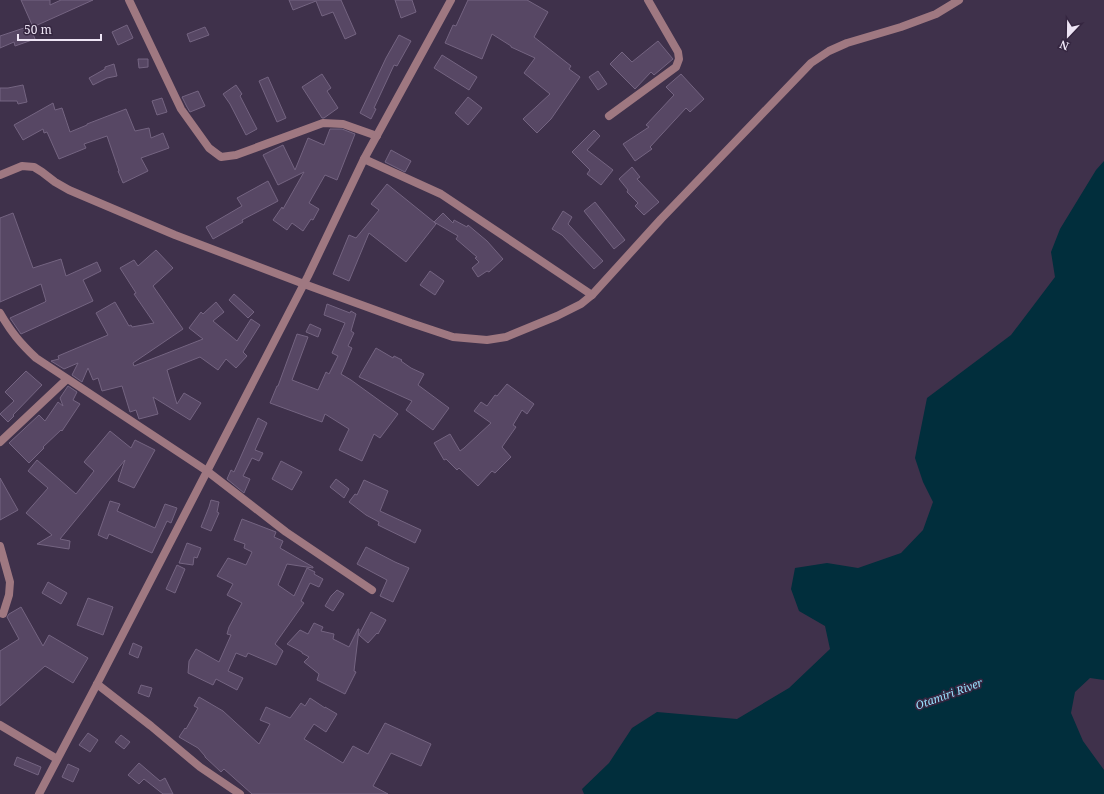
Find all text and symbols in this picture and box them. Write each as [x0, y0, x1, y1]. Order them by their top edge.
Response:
scale bar [18, 16, 101, 42]
north arrow [1048, 16, 1088, 56]
text: 50 m [24, 21, 52, 38]
text: N [1057, 37, 1071, 54]
water label: Otamiri River [913, 674, 985, 713]

